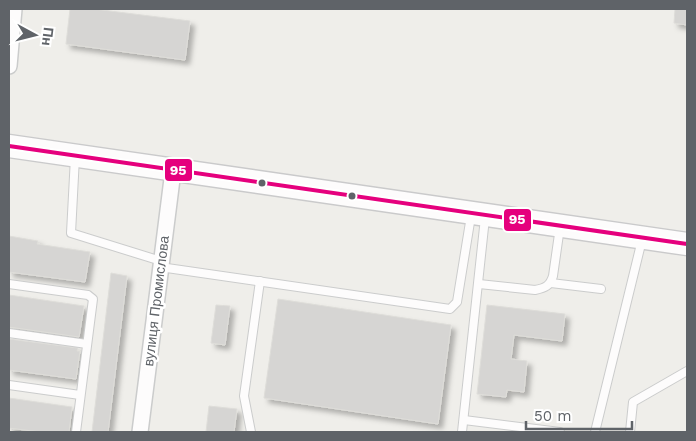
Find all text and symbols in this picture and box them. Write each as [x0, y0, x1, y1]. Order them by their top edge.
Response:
north arrow [10, 10, 60, 60]
text: Пн [39, 26, 57, 47]
line badge: 95 [164, 158, 193, 182]
text: 95 [170, 162, 186, 178]
unlabelled marker [257, 178, 267, 188]
unlabelled marker [347, 191, 357, 201]
line badge: 95 [503, 208, 532, 232]
text: 95 [509, 211, 525, 227]
street label: вулиця Промислова [140, 235, 172, 367]
scale bar [526, 398, 632, 430]
text: 50 m [534, 407, 571, 425]

